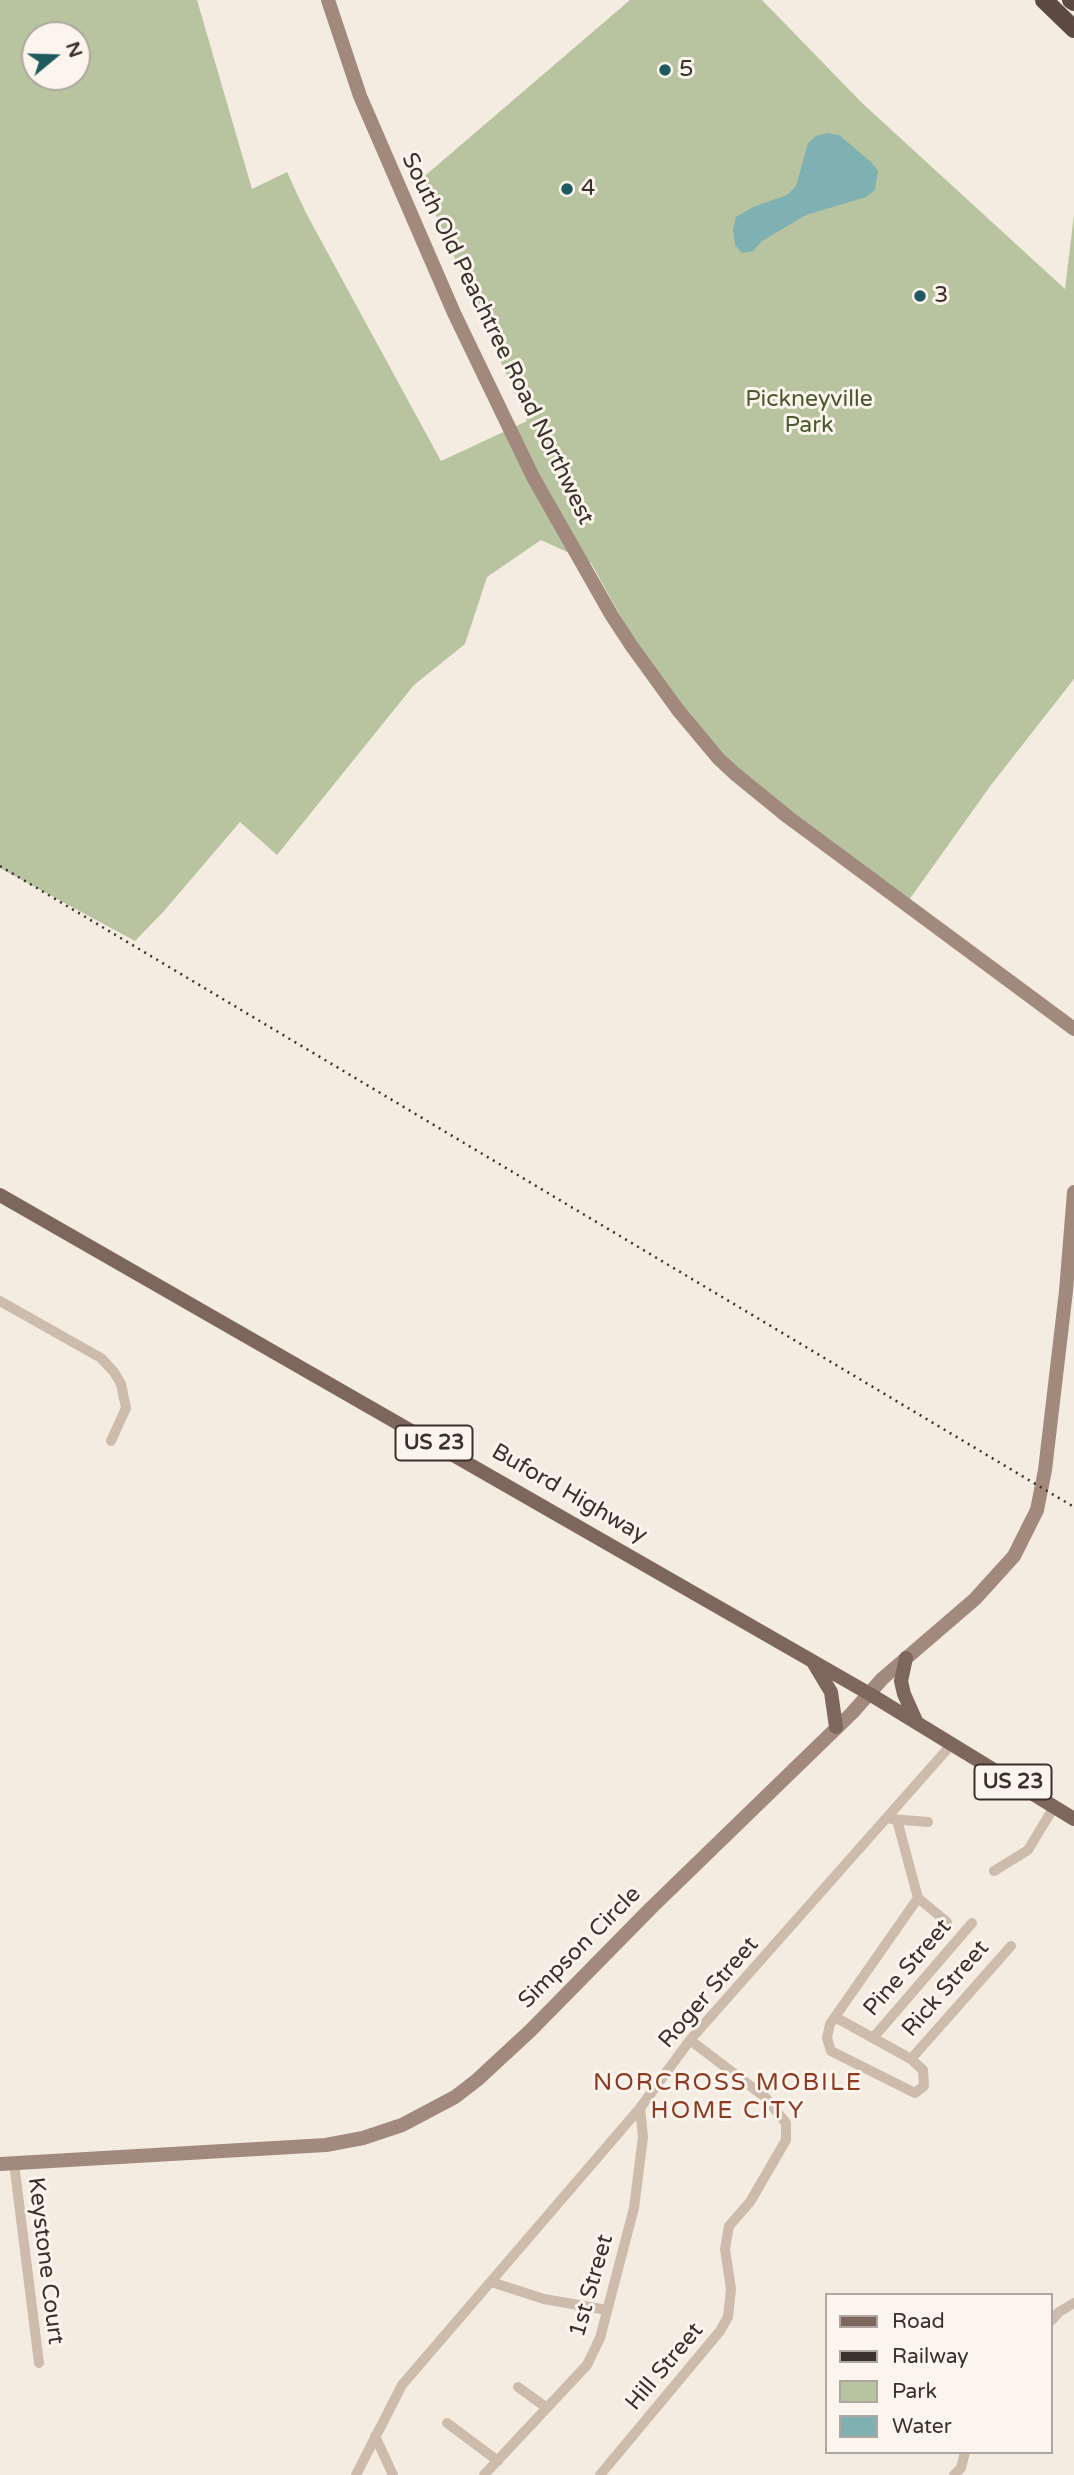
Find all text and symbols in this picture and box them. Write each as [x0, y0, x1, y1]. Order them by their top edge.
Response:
north arrow [21, 21, 91, 91]
text: N [61, 39, 87, 61]
place label: 5 [679, 56, 693, 84]
marker: 5 [657, 62, 673, 78]
street label: South Old Peachtree Road Northwest [395, 149, 599, 529]
place label: 4 [581, 175, 595, 203]
marker: 4 [559, 181, 575, 197]
place label: 3 [934, 282, 948, 310]
marker: 3 [912, 288, 928, 304]
park label: Pickneyville Park [745, 386, 873, 440]
road number: US 23 [396, 1426, 472, 1460]
street label: Buford Highway [486, 1438, 652, 1550]
road number: US 23 [974, 1764, 1052, 1800]
street label: Simpson Circle [513, 1881, 647, 2015]
street label: Pine Street [858, 1914, 958, 2022]
street label: Roger Street [653, 1932, 765, 2054]
street label: Rick Street [897, 1935, 995, 2043]
district label: NORCROSS MOBILE HOME CITY [595, 2070, 861, 2126]
street label: Keystone Court [21, 2176, 69, 2346]
street label: 1st Street [564, 2231, 620, 2341]
legend [825, 2293, 1053, 2454]
text: Road [892, 2309, 945, 2334]
street label: Hill Street [620, 2318, 710, 2416]
text: Railway [892, 2344, 969, 2369]
text: Park [892, 2379, 937, 2404]
text: Water [892, 2414, 952, 2439]

